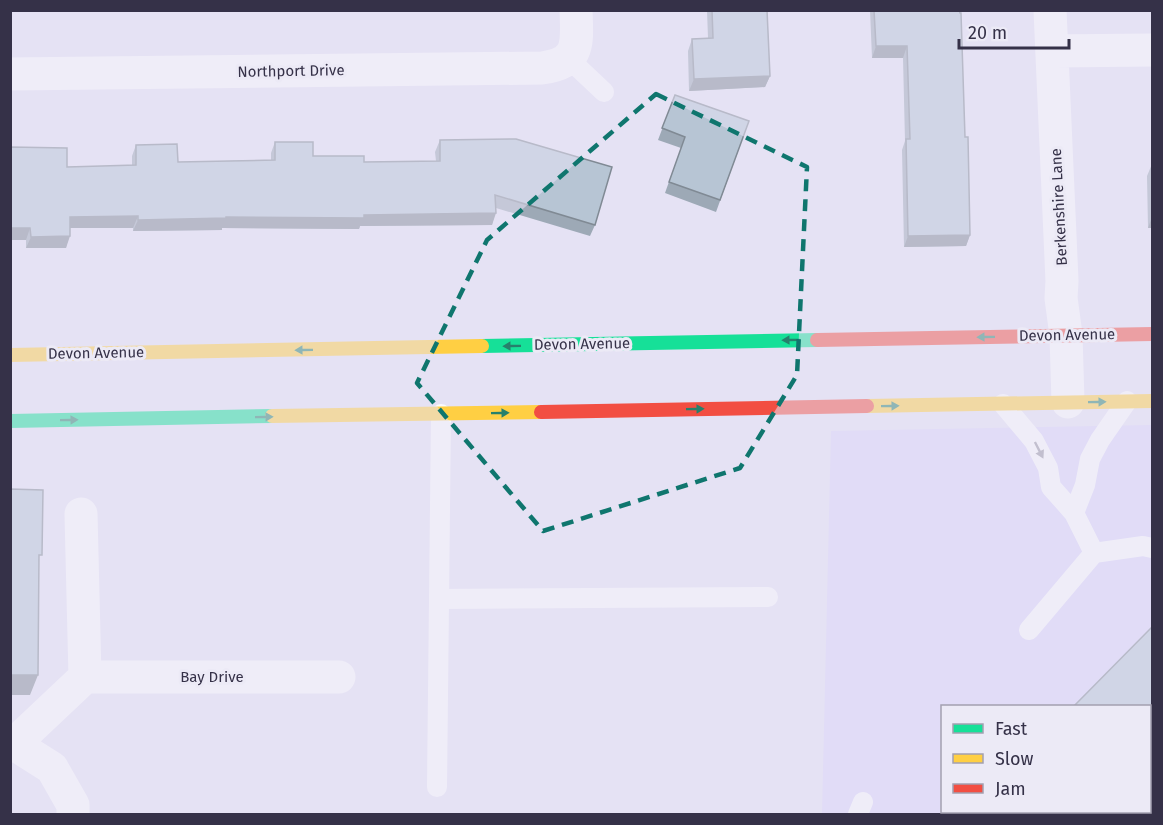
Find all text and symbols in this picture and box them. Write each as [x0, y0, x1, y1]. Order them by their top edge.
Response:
scale bar [959, 12, 1068, 50]
text: 20 m [968, 22, 1007, 44]
street label: Northport Drive [237, 61, 345, 81]
street label: Berkenshire Lane [1047, 148, 1071, 266]
street label: Devon Avenue [1019, 325, 1115, 345]
one-way arrow [977, 332, 996, 341]
street label: Devon Avenue [534, 334, 630, 354]
one-way arrow [782, 336, 801, 345]
one-way arrow [503, 341, 522, 350]
street label: Devon Avenue [48, 343, 144, 363]
one-way arrow [294, 345, 313, 354]
one-way arrow [1088, 397, 1107, 407]
one-way arrow [880, 401, 899, 410]
one-way arrow [685, 404, 704, 414]
one-way arrow [490, 408, 509, 418]
one-way arrow [254, 412, 273, 422]
one-way arrow [59, 415, 78, 425]
one-way arrow [1034, 442, 1044, 459]
street label: Bay Drive [180, 668, 244, 686]
legend [941, 705, 1151, 813]
text: Fast [995, 718, 1028, 740]
text: Slow [995, 748, 1034, 770]
text: Jam [995, 778, 1026, 800]

